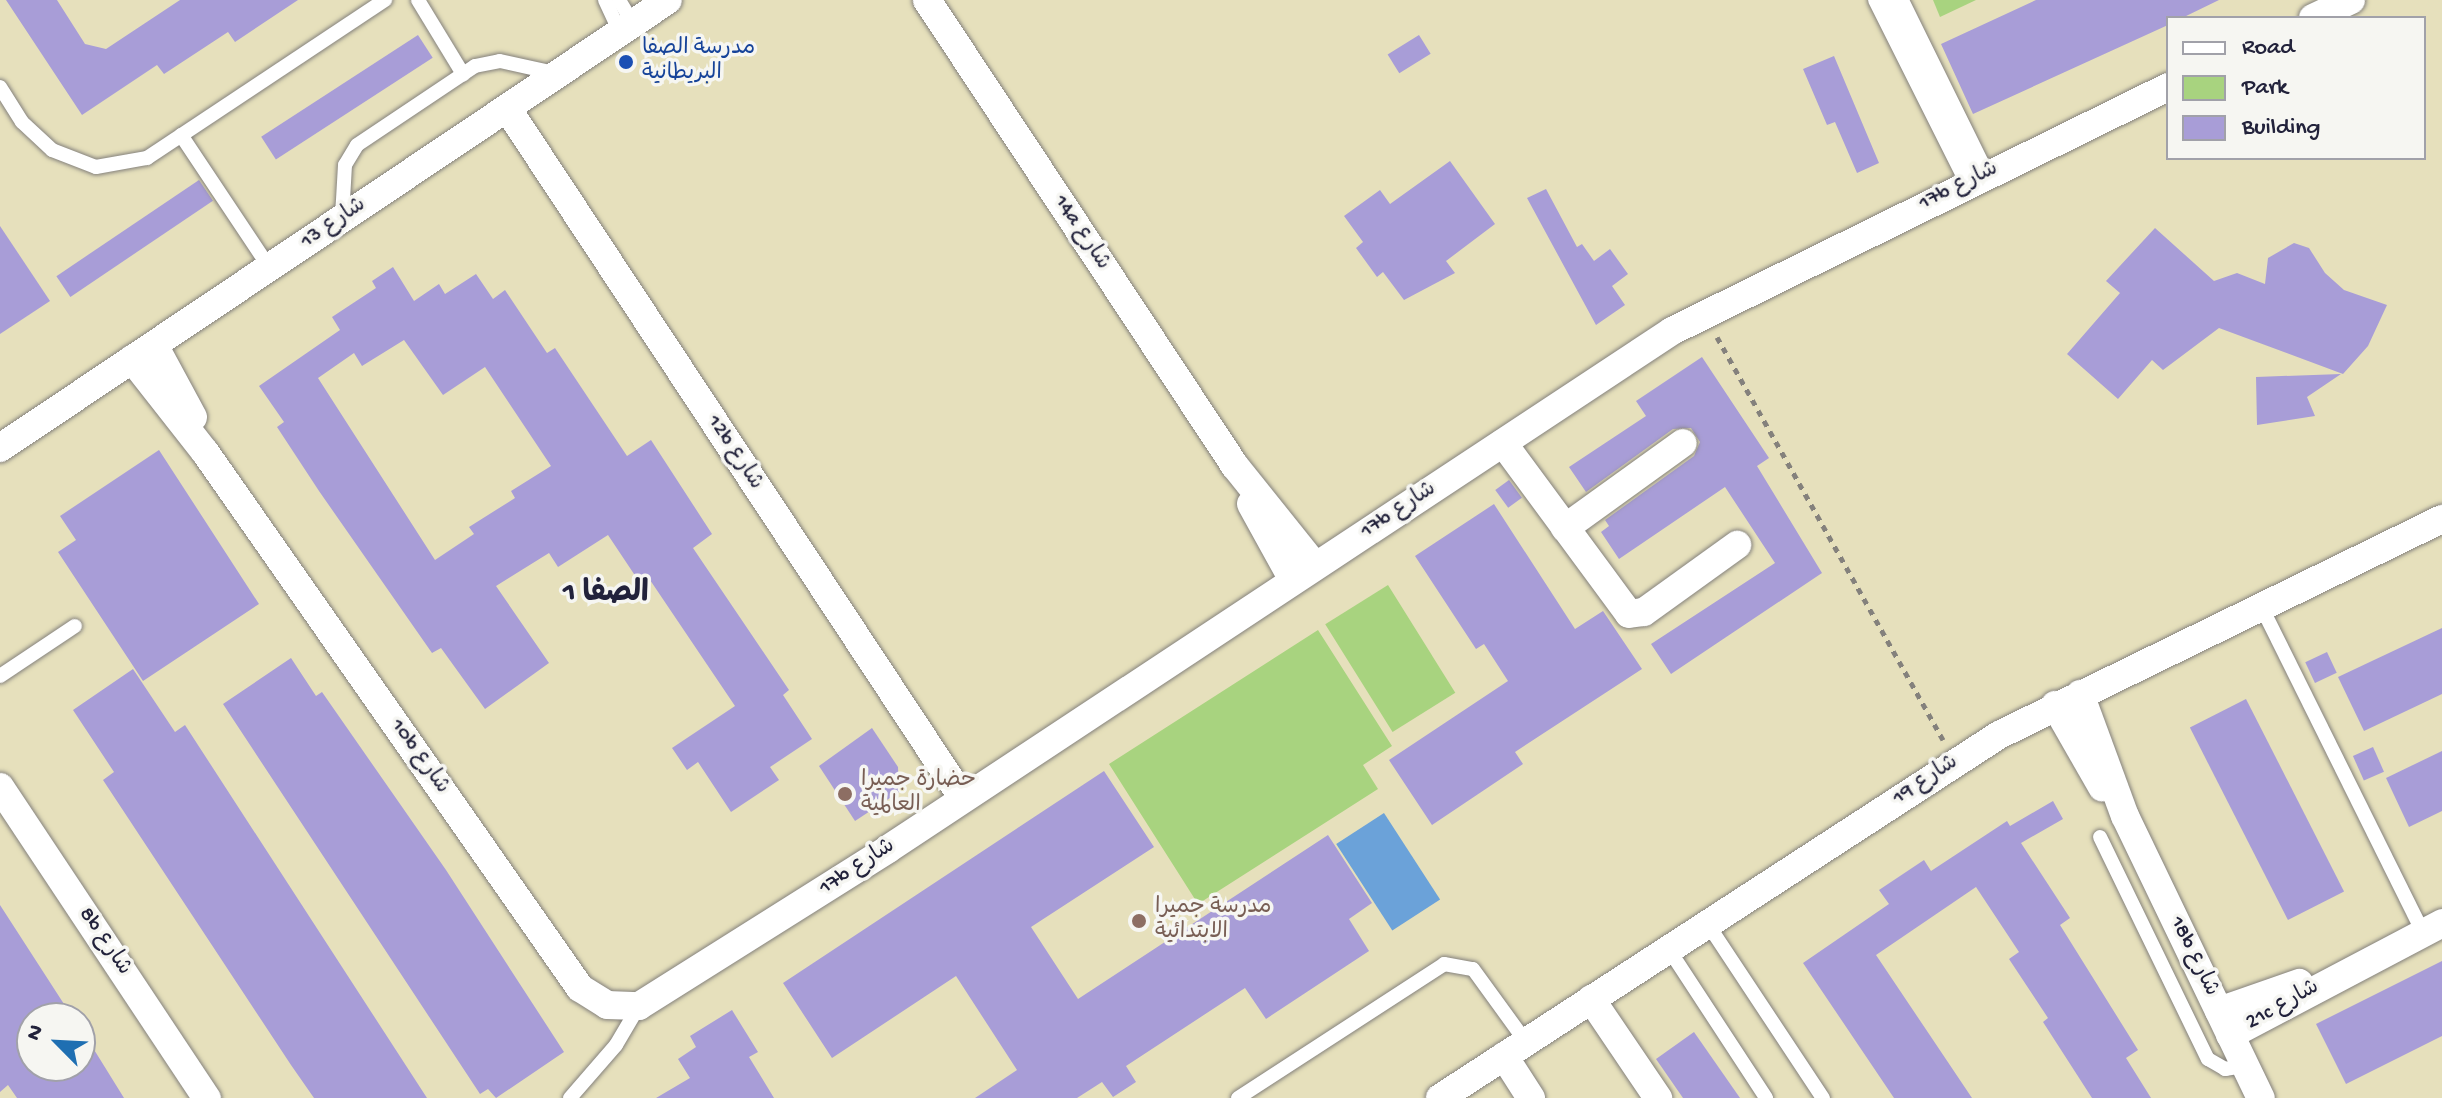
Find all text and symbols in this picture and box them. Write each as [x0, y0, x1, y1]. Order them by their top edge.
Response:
legend [2166, 16, 2426, 160]
text: Road [2242, 34, 2294, 63]
place label: مدرسة الصفا البريطانية [642, 36, 755, 88]
marker: مدرسة الصفا البريطانية [617, 53, 635, 71]
text: Park [2242, 74, 2288, 103]
text: Building [2242, 114, 2320, 143]
street label: 17b شارع [1915, 157, 2003, 217]
street label: 14a شارع [1047, 190, 1115, 276]
street label: شارع 13 [296, 193, 372, 255]
street label: 12b شارع [700, 411, 768, 495]
street label: 17b شارع [1356, 477, 1442, 545]
district label: الصفا 1 [563, 577, 649, 613]
street label: 10b شارع [384, 714, 454, 800]
street label: شارع 19 [1888, 750, 1964, 812]
place label: حضارة جميرا العالمية [861, 768, 976, 820]
marker: حضارة جميرا العالمية [836, 785, 854, 803]
street label: 17b شارع [815, 834, 901, 902]
place label: مدرسة جميرا الابتدائية [1155, 895, 1271, 946]
street label: 8b شارع [72, 903, 136, 981]
marker: مدرسة جميرا الابتدائية [1130, 912, 1148, 930]
street label: 18b شارع [2162, 913, 2224, 1001]
street label: 21c شارع [2242, 975, 2324, 1037]
north arrow [16, 1002, 96, 1082]
text: N [21, 1021, 51, 1045]

